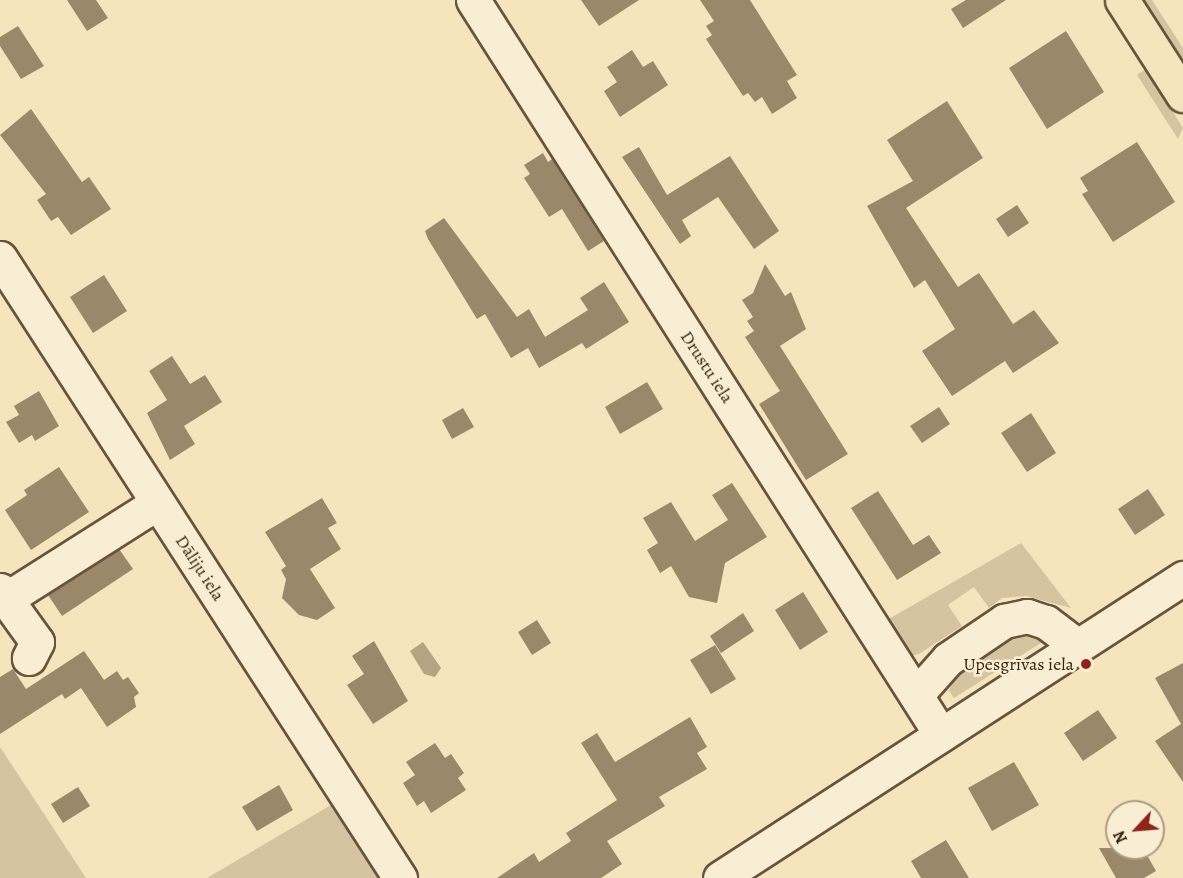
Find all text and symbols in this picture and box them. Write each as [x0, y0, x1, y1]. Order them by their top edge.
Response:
street label: Drustu iela [676, 327, 738, 407]
street label: Dāliju iela [171, 531, 229, 605]
place label: Upesgrīvas iela [963, 653, 1074, 675]
marker: Upesgrīvas iela [1079, 657, 1093, 671]
north arrow [1105, 800, 1165, 860]
text: N [1108, 827, 1133, 847]

